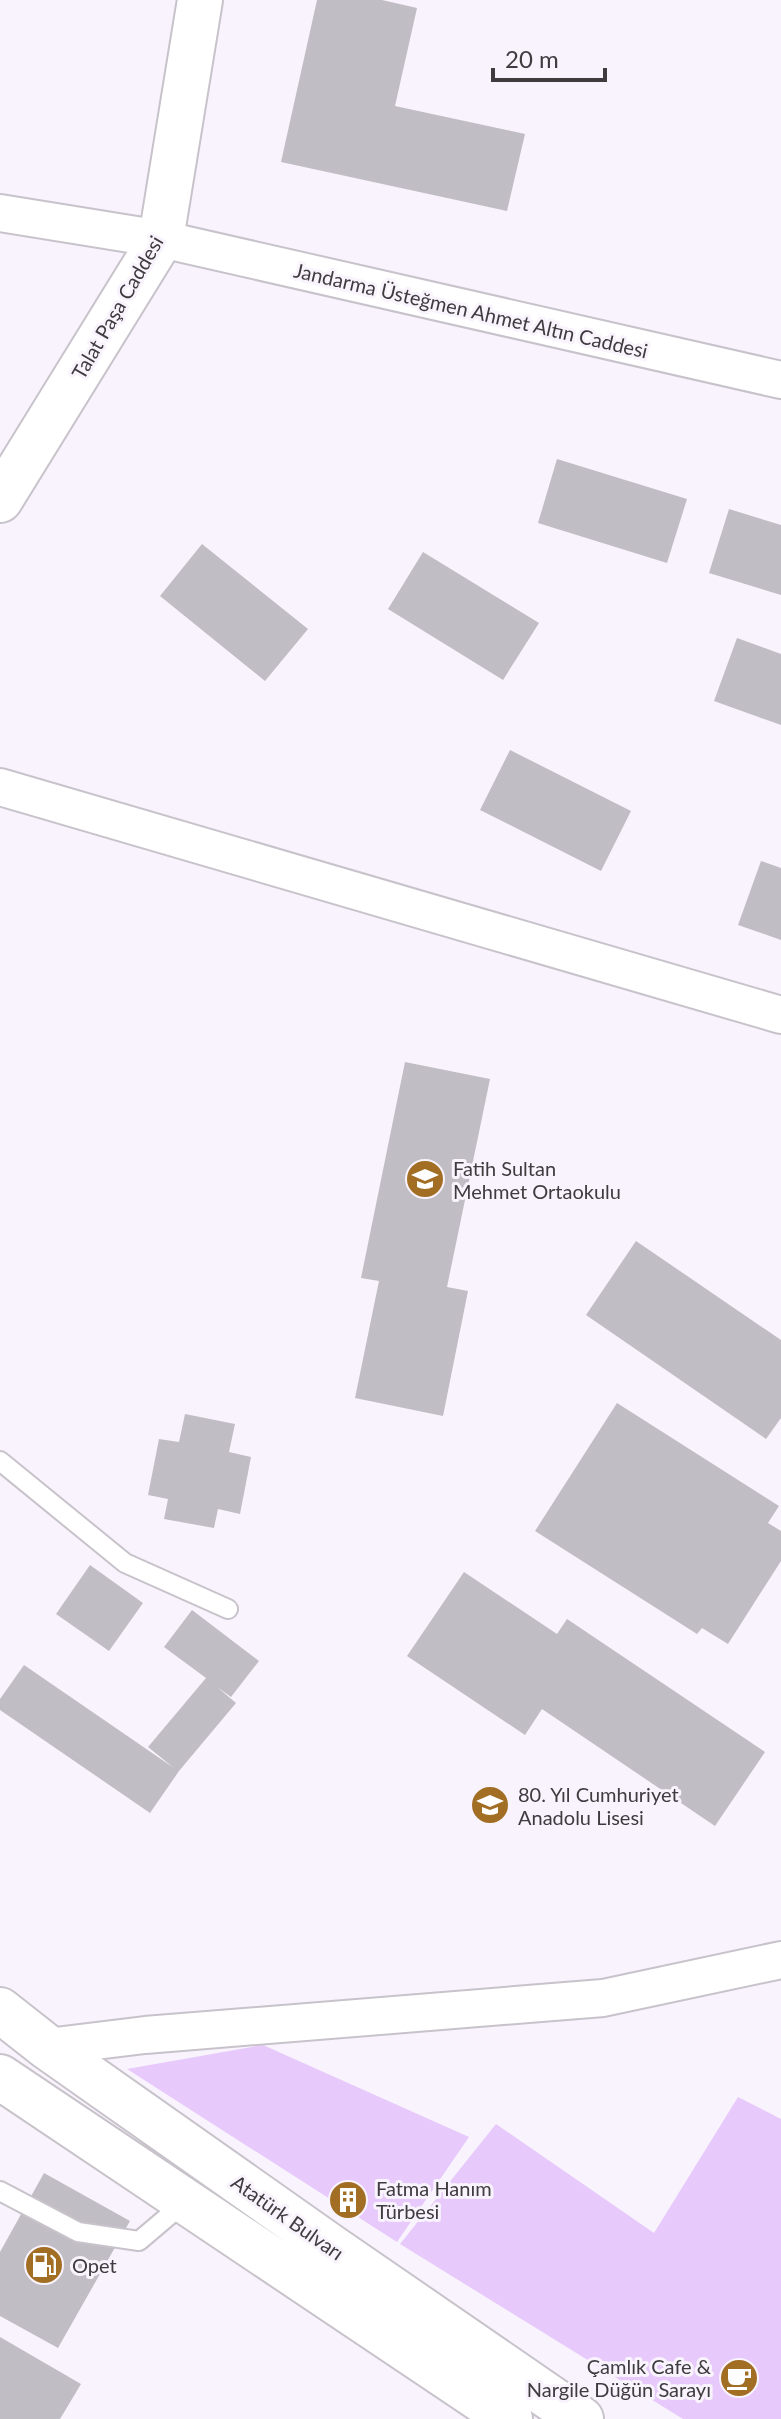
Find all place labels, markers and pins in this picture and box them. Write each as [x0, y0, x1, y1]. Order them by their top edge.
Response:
place label: Fatih Sultan Mehmet Ortaokulu [453, 1156, 621, 1203]
school or university icon: Fatih Sultan Mehmet Ortaokulu [404, 1158, 446, 1200]
place label: 80. Yıl Cumhuriyet Anadolu Lisesi [518, 1782, 679, 1829]
school or university icon: 80. Yıl Cumhuriyet Anadolu Lisesi [469, 1784, 511, 1826]
place label: Fatma Hanım Türbesi [376, 2176, 492, 2223]
building icon: Fatma Hanım Türbesi [327, 2179, 369, 2221]
fuel station icon: Opet [23, 2244, 65, 2286]
place label: Opet [72, 2253, 117, 2277]
place label: Çamlık Cafe & Nargile Düğün Sarayı [527, 2354, 712, 2401]
cafe icon: Çamlık Cafe & Nargile Düğün Sarayı [718, 2357, 760, 2399]

